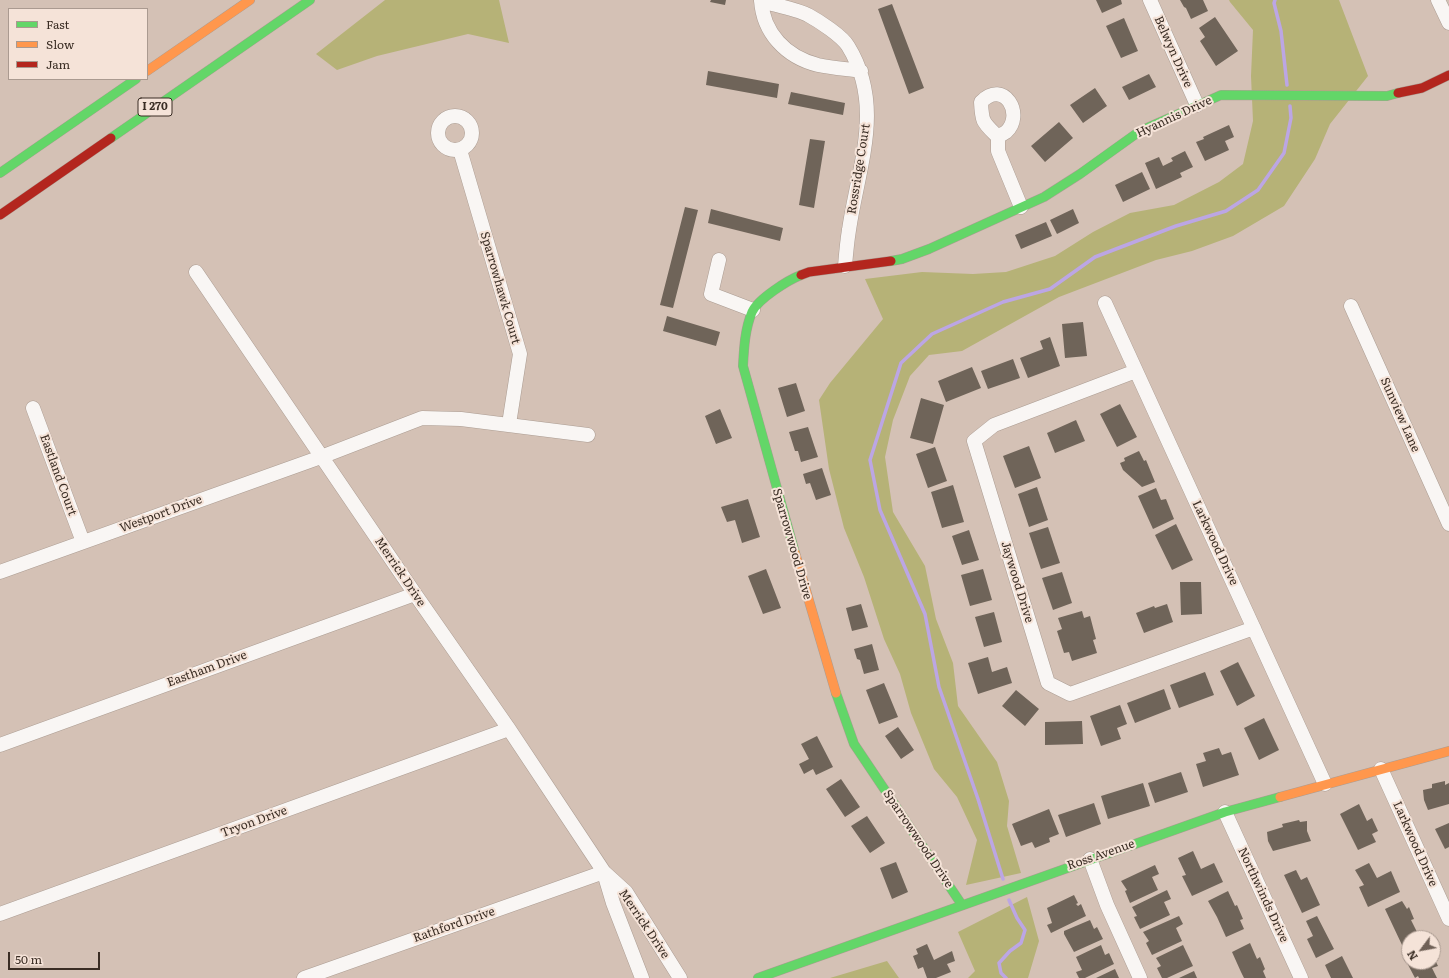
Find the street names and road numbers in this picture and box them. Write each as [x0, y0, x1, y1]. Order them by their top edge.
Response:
street label: Belwyn Drive [1151, 14, 1195, 90]
street label: Hyannis Drive [1134, 93, 1214, 141]
road number: I 270 [138, 98, 172, 116]
street label: Rossridge Court [845, 123, 873, 215]
street label: Sparrowhawk Court [477, 230, 523, 346]
street label: Sunview Lane [1377, 375, 1423, 455]
street label: Eastland Court [37, 432, 79, 518]
street label: Sparrowwood Drive [769, 487, 815, 601]
street label: Westport Drive [118, 492, 204, 536]
street label: Larkwood Drive [1189, 498, 1241, 588]
street label: Merrick Drive [372, 535, 428, 609]
street label: Jaywood Drive [998, 540, 1036, 624]
street label: Eastham Drive [165, 648, 249, 690]
street label: Sparrowwood Drive [880, 787, 956, 891]
street label: Larkwood Drive [1390, 799, 1440, 889]
street label: Tryon Drive [219, 803, 289, 841]
street label: Ross Avenue [1065, 837, 1137, 873]
street label: Northwinds Drive [1235, 845, 1291, 945]
street label: Merrick Drive [616, 887, 672, 961]
street label: Rathford Drive [411, 904, 497, 946]

